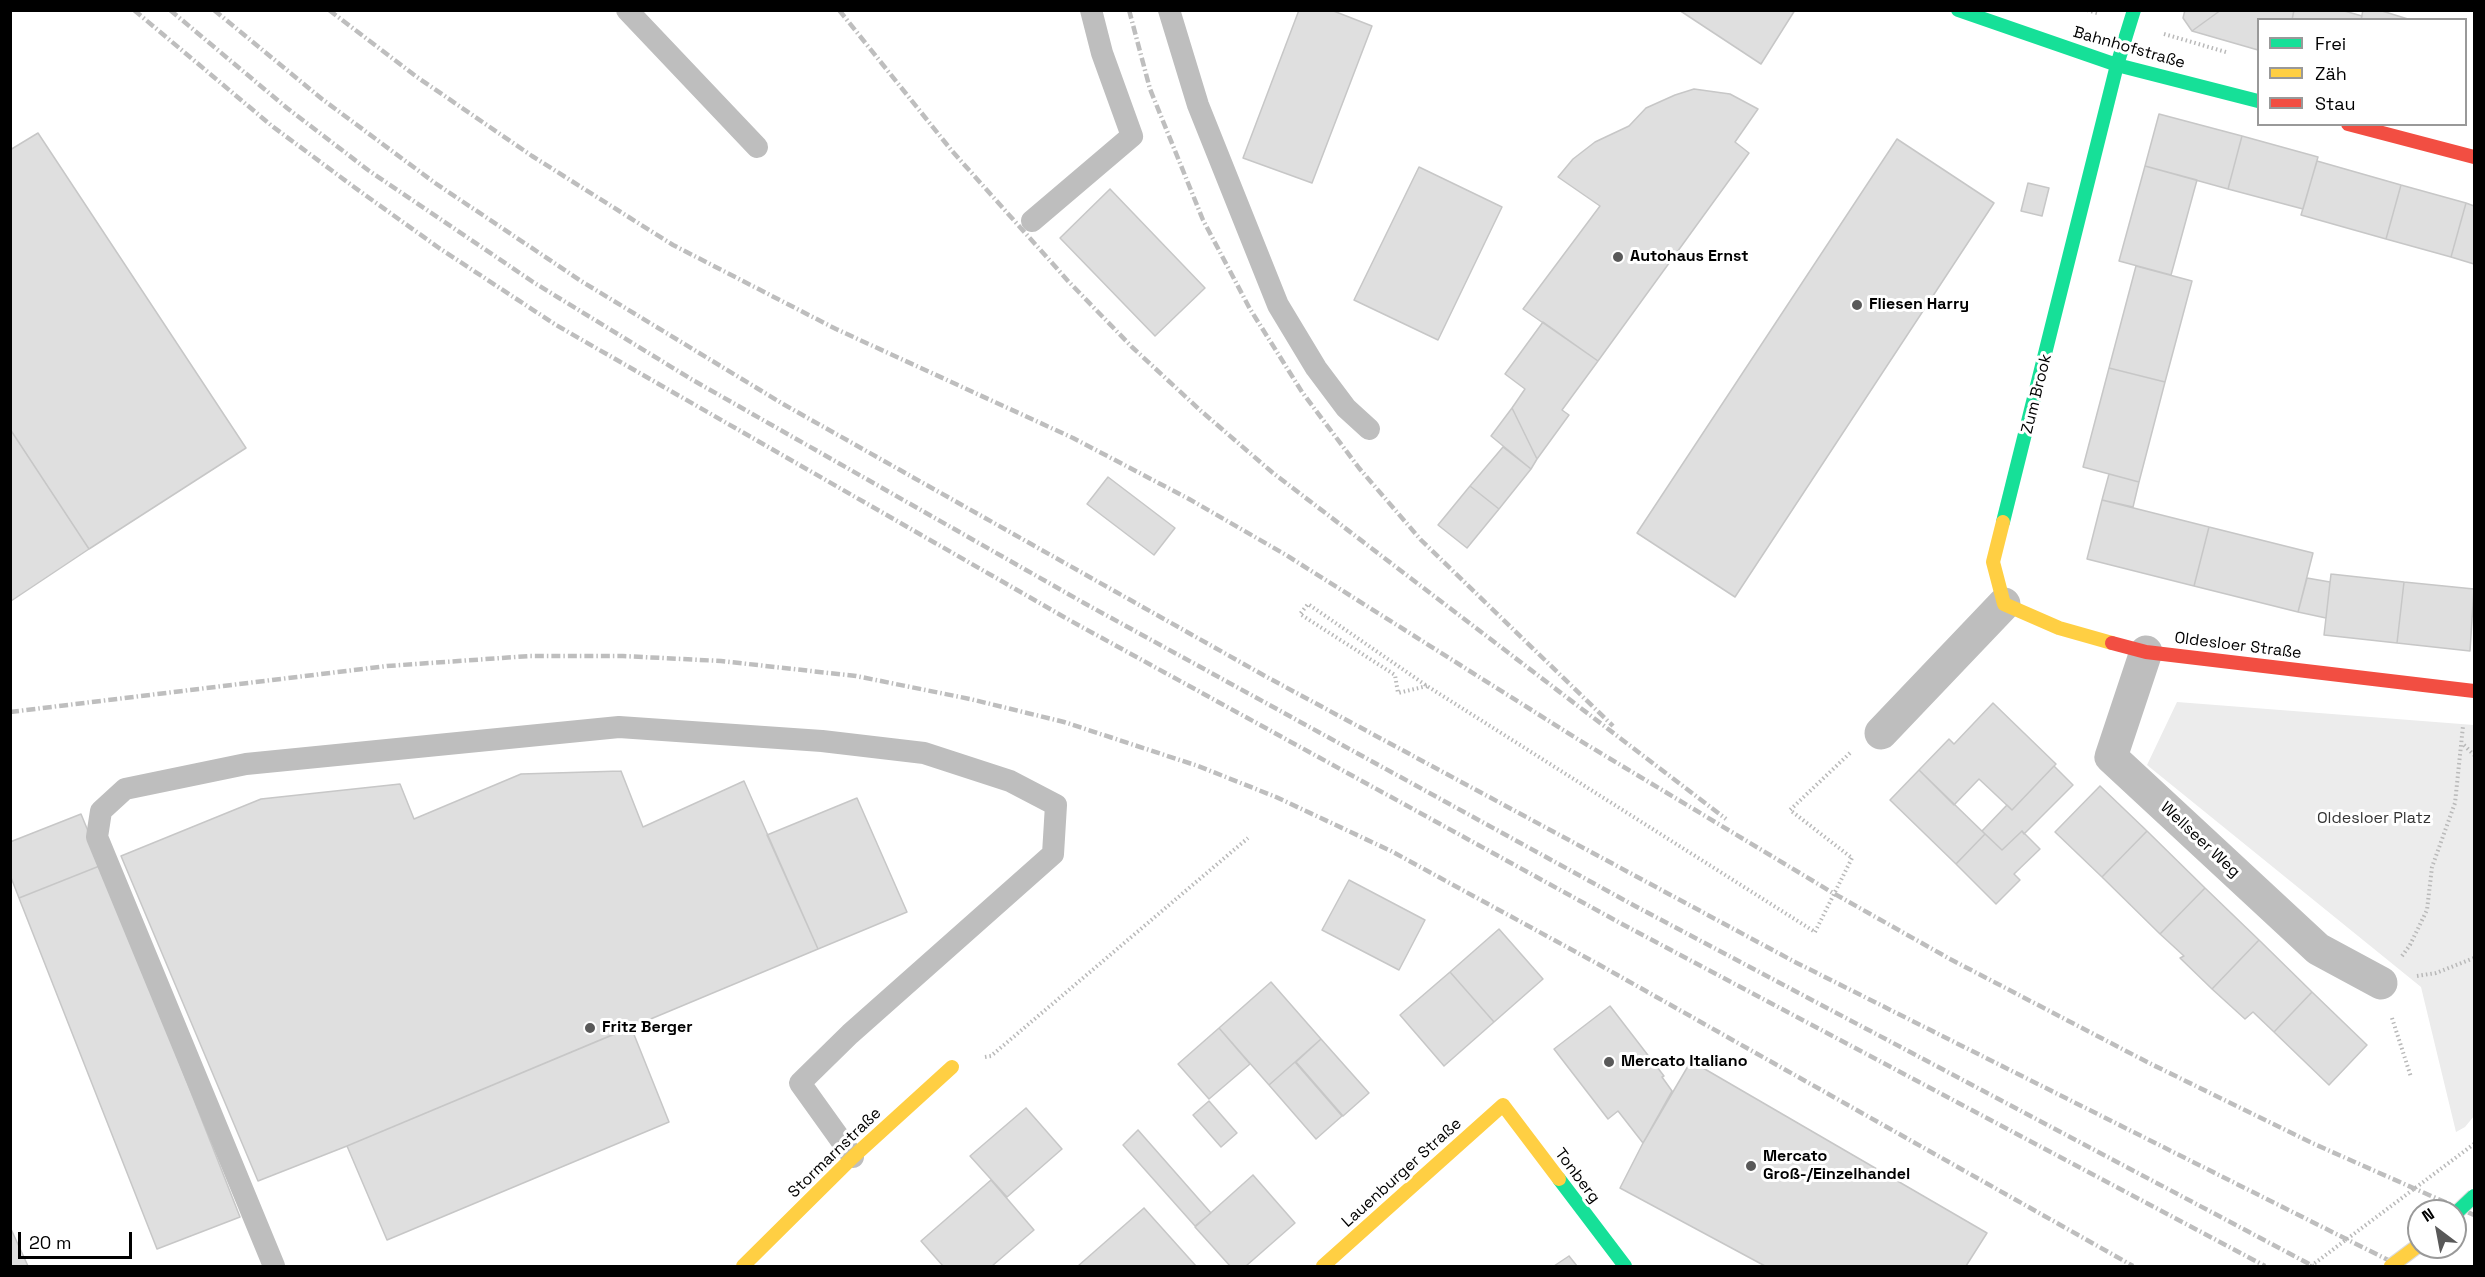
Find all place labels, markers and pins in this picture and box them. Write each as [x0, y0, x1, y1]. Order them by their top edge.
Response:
place label: Autohaus Ernst [1630, 247, 1749, 267]
marker: Autohaus Ernst [1611, 250, 1625, 264]
place label: Fliesen Harry [1869, 295, 1969, 315]
marker: Fliesen Harry [1850, 298, 1864, 312]
place label: Fritz Berger [602, 1018, 692, 1038]
marker: Fritz Berger [583, 1021, 597, 1035]
place label: Mercato Italiano [1621, 1052, 1747, 1072]
marker: Mercato Italiano [1602, 1055, 1616, 1069]
place label: Mercato Groß-/Einzelhandel [1763, 1147, 1910, 1185]
marker: Mercato Groß-/Einzelhandel [1744, 1159, 1758, 1173]

